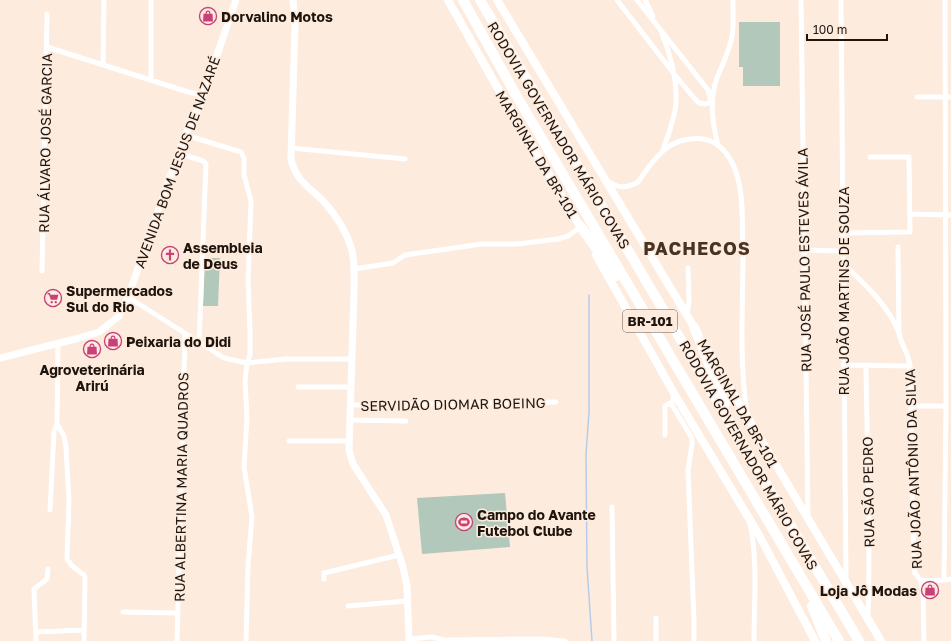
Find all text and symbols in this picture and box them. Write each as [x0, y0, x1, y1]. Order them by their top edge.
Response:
shop icon: Dorvalino Motos [198, 6, 218, 26]
place label: Dorvalino Motos [221, 8, 333, 25]
scale bar [807, 16, 887, 42]
street label: RODOVIA GOVERNADOR MÁRIO COVAS [484, 18, 634, 252]
text: 100 m [813, 22, 847, 37]
street label: RUA ÁLVARO JOSÉ GARCIA [35, 52, 55, 233]
street label: AVENIDA BOM JESUS DE NAZARÉ [131, 54, 223, 270]
street label: MARGINAL DA BR-101 [492, 87, 582, 221]
street label: RUA JOSÉ PAULO ESTEVES ÁVILA [794, 147, 814, 372]
street label: RUA JOÃO MARTINS DE SOUZA [835, 186, 852, 396]
district label: PACHECOS [643, 237, 751, 259]
place label: Assembleia de Deus [183, 239, 263, 272]
church icon: Assembleia de Deus [160, 245, 180, 265]
place label: Supermercados Sul do Rio [66, 282, 173, 315]
supermarket icon: Supermercados Sul do Rio [43, 288, 63, 308]
road number: BR-101 [623, 310, 677, 332]
shop icon: Peixaria do Didi [103, 331, 123, 351]
place label: Peixaria do Didi [126, 333, 231, 350]
street label: MARGINAL DA BR-101 [694, 336, 782, 470]
street label: RODOVIA GOVERNADOR MÁRIO COVAS [676, 337, 822, 573]
shop icon: Agroveterinária Arirú [82, 339, 102, 359]
place label: Agroveterinária Arirú [39, 361, 145, 394]
street label: RUA JOÃO ANTÔNIO DA SILVA [901, 368, 925, 569]
street label: RUA ALBERTINA MARIA QUADROS [170, 372, 192, 602]
street label: SERVIDÃO DIOMAR BOEING [360, 394, 546, 414]
street label: RUA SÃO PEDRO [859, 436, 877, 548]
place label: Campo do Avante Futebol Clube [477, 506, 596, 539]
sports icon: Campo do Avante Futebol Clube [454, 512, 474, 532]
shop icon: Loja Jô Modas [920, 580, 940, 600]
place label: Loja Jô Modas [820, 582, 917, 599]

